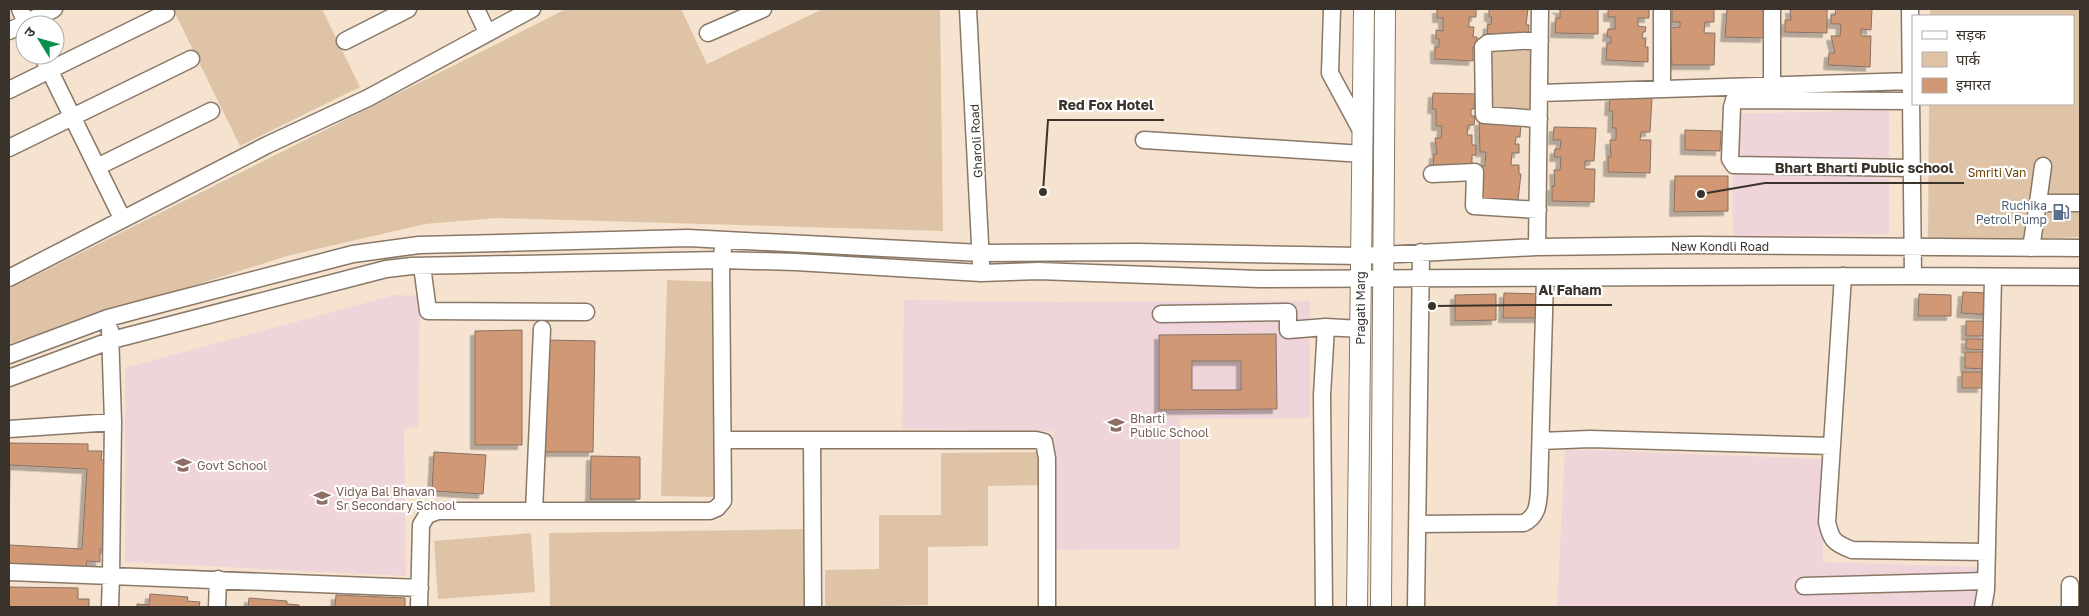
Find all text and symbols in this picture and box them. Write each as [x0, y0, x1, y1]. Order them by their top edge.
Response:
north arrow [15, 15, 65, 65]
legend [1912, 15, 2074, 105]
text: उ [20, 23, 39, 40]
text: सड़क [1956, 25, 1986, 43]
text: पार्क [1956, 50, 1980, 68]
text: इमारत [1956, 75, 1991, 93]
callout: Red Fox Hotel [1048, 91, 1164, 120]
text: Red Fox Hotel [1058, 96, 1154, 113]
street label: Gharoli Road [967, 104, 985, 178]
callout: Bhart Bharti Public school [1765, 154, 1964, 183]
text: Bhart Bharti Public school [1775, 159, 1954, 176]
park label: Smriti Van [1968, 165, 2026, 180]
place label: Ruchika Petrol Pump [1976, 198, 2047, 227]
fuel station icon: Ruchika Petrol Pump [2051, 202, 2071, 222]
street label: New Kondli Road [1671, 239, 1769, 254]
street label: Pragati Marg [1353, 271, 1368, 345]
callout: Al Faham [1529, 276, 1612, 305]
text: Al Faham [1539, 281, 1602, 298]
place label: Bharti Public School [1130, 411, 1209, 440]
school or university icon: Bharti Public School [1106, 415, 1126, 435]
school or university icon: Govt School [173, 455, 193, 475]
place label: Govt School [197, 458, 267, 473]
place label: Vidya Bal Bhavan Sr Secondary School [336, 484, 456, 513]
school or university icon: Vidya Bal Bhavan Sr Secondary School [312, 488, 332, 508]

